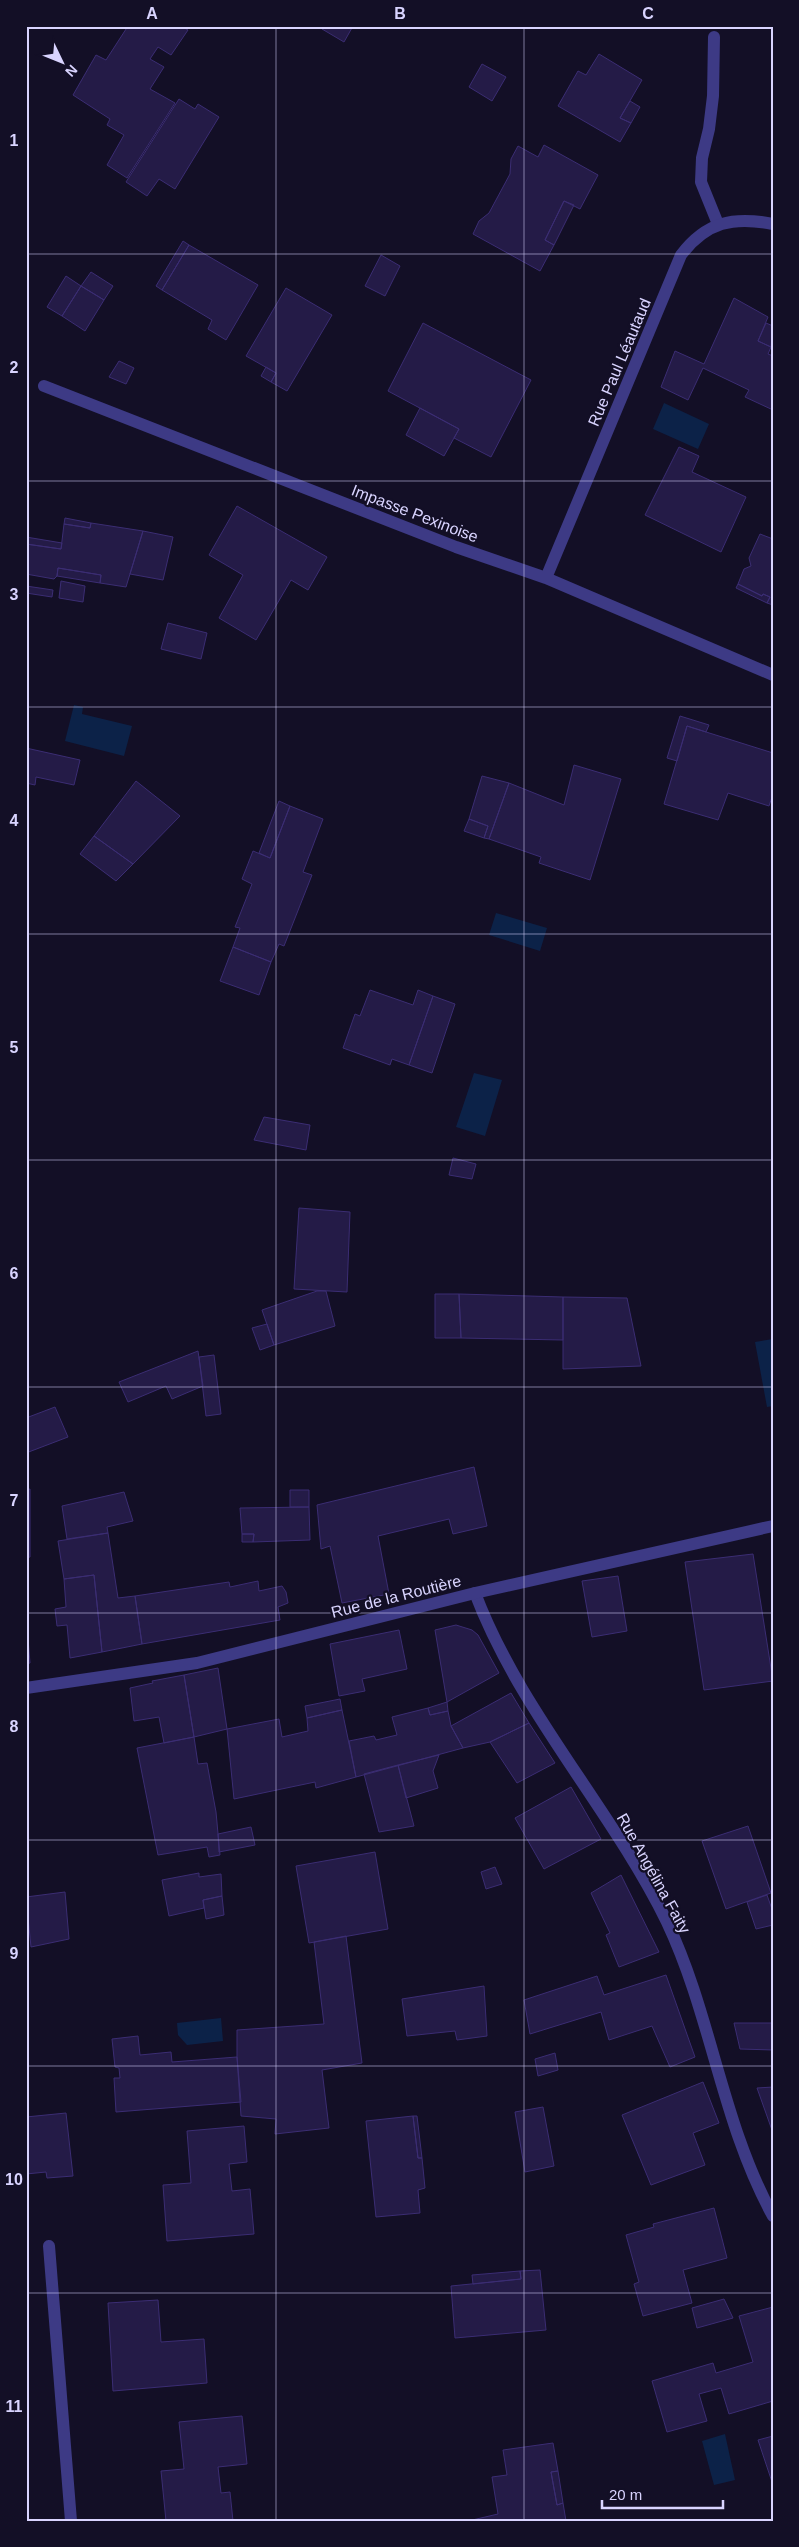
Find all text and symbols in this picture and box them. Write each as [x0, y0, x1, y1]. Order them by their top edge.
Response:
text: A [146, 5, 158, 22]
text: B [394, 5, 406, 22]
text: C [642, 5, 654, 22]
north arrow [38, 38, 88, 88]
text: N [62, 62, 81, 80]
text: 1 [10, 132, 19, 149]
street label: Rue Paul Léautaud [585, 296, 654, 429]
text: 2 [10, 359, 19, 376]
street label: Impasse Pexinoise [349, 481, 481, 545]
text: 3 [10, 586, 19, 603]
text: 4 [10, 812, 19, 829]
text: 5 [10, 1039, 19, 1056]
text: 6 [10, 1265, 19, 1282]
text: 7 [10, 1492, 19, 1509]
street label: Rue de la Routière [329, 1572, 463, 1621]
text: 8 [10, 1718, 19, 1735]
street label: Rue Angélina Faity [614, 1810, 694, 1936]
text: 9 [10, 1945, 19, 1962]
text: 10 [5, 2171, 23, 2188]
text: 11 [6, 2398, 23, 2415]
scale bar [602, 2477, 723, 2509]
text: 20 m [609, 2486, 642, 2503]

